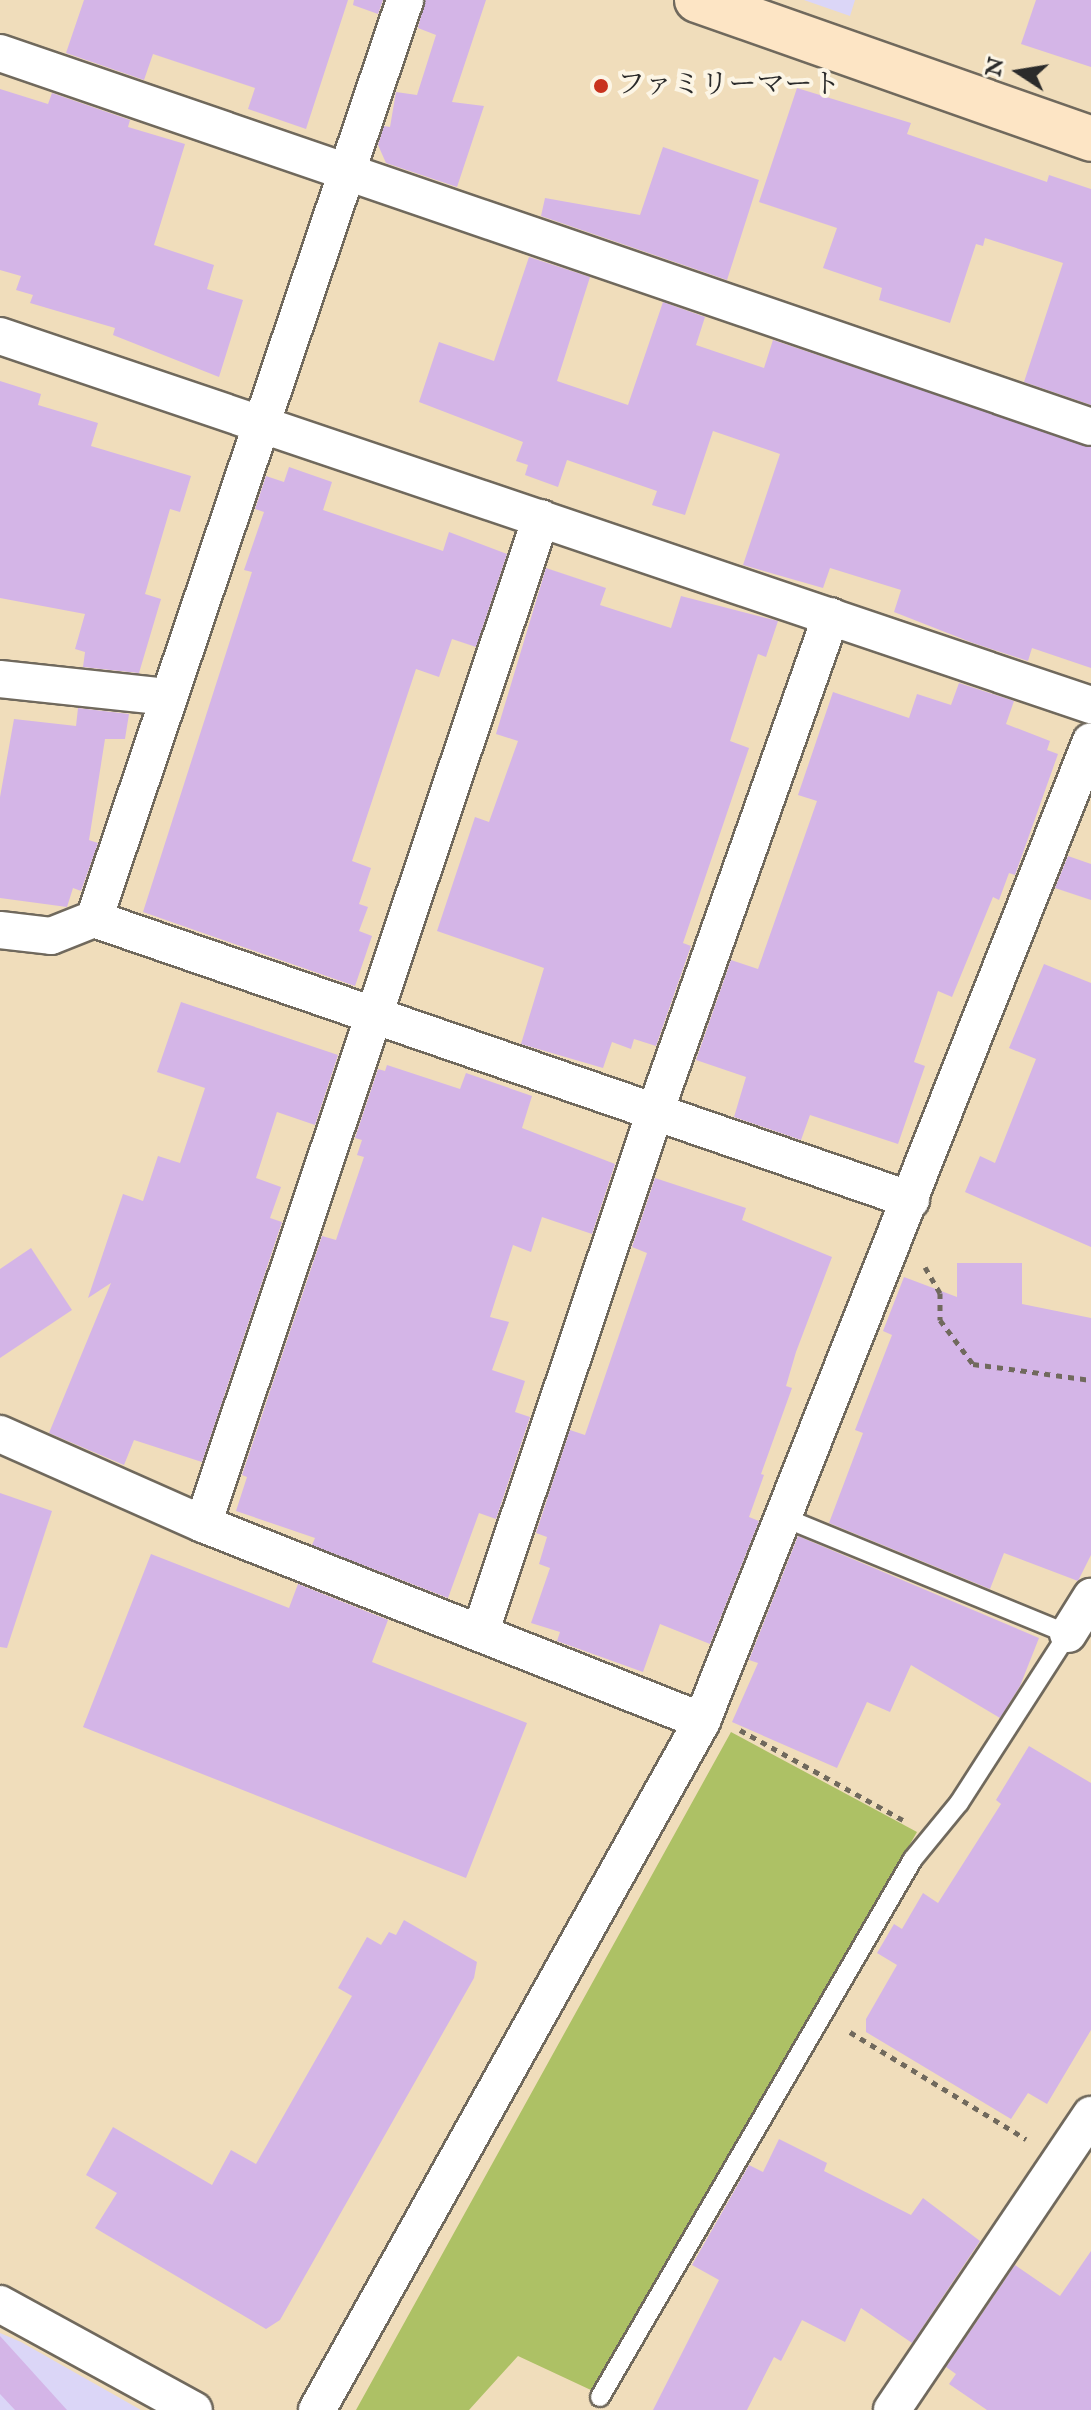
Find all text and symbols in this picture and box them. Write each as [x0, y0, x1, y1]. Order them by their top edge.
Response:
north arrow [979, 32, 1059, 112]
text: N [980, 55, 1011, 79]
place label: ファミリーマート [617, 69, 841, 103]
marker: ファミリーマート [592, 77, 610, 95]

